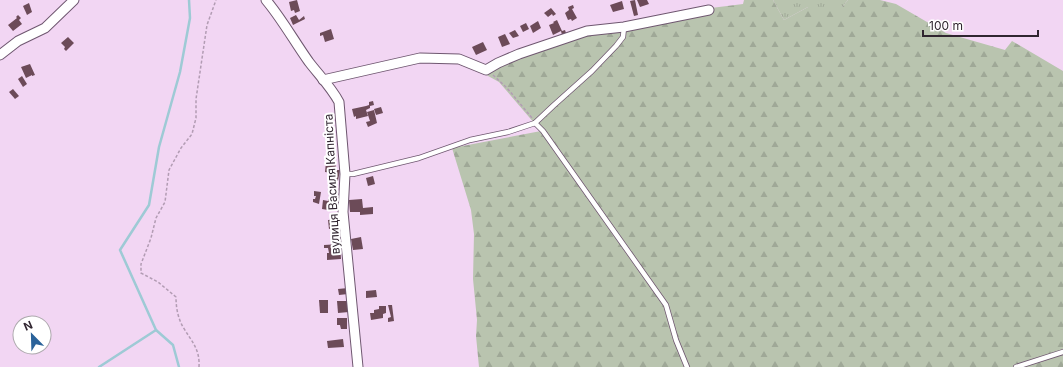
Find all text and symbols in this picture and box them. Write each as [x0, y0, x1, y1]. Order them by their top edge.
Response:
scale bar [923, 12, 1038, 38]
text: 100 m [929, 18, 963, 33]
street label: вулиця Василя Капніста [320, 113, 343, 255]
north arrow [12, 315, 52, 355]
text: N [21, 318, 35, 334]

